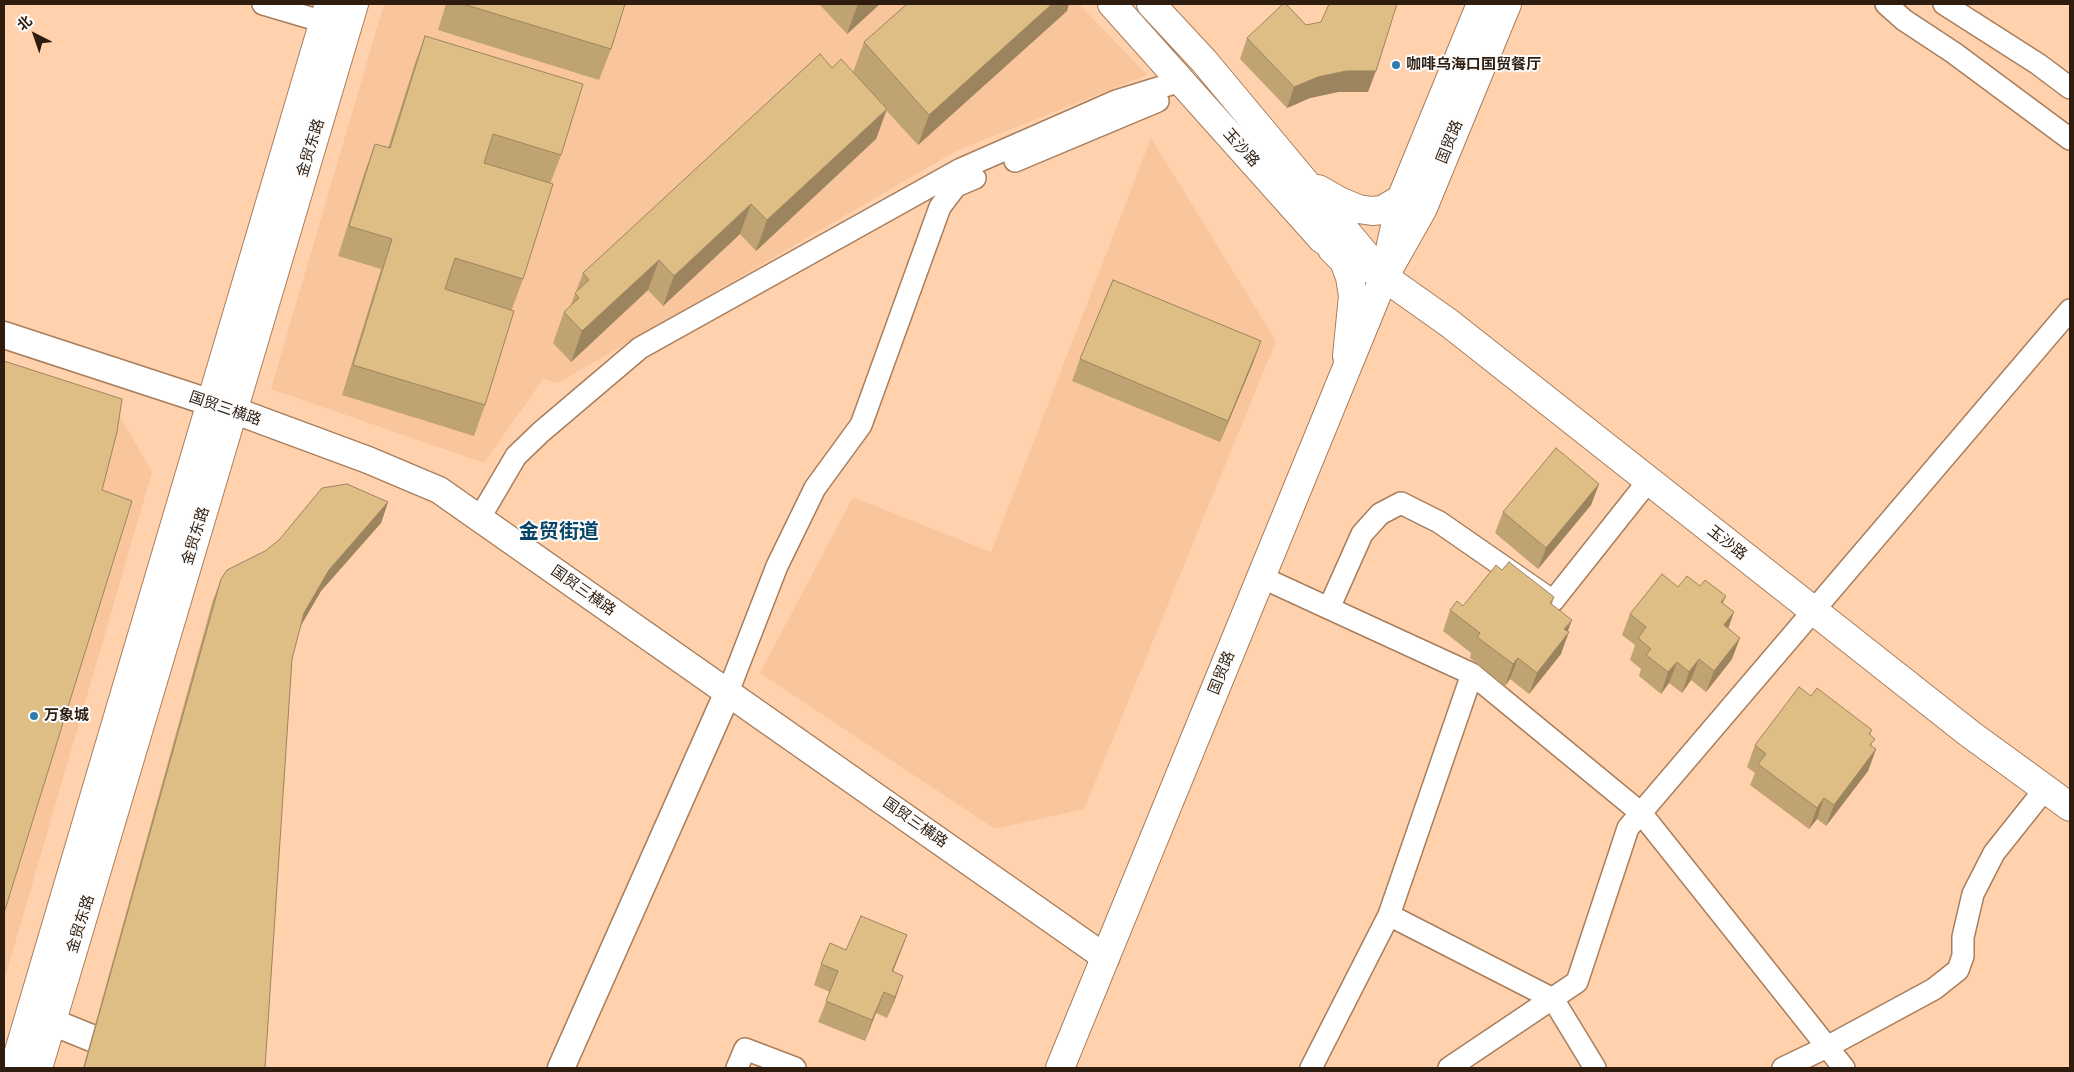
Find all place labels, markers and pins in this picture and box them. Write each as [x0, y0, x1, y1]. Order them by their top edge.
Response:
place label: 咖啡乌海口国贸餐厅 [1406, 56, 1541, 74]
marker: 咖啡乌海口国贸餐厅 [1390, 59, 1402, 71]
place label: 万象城 [44, 707, 89, 725]
marker: 万象城 [28, 710, 40, 722]

